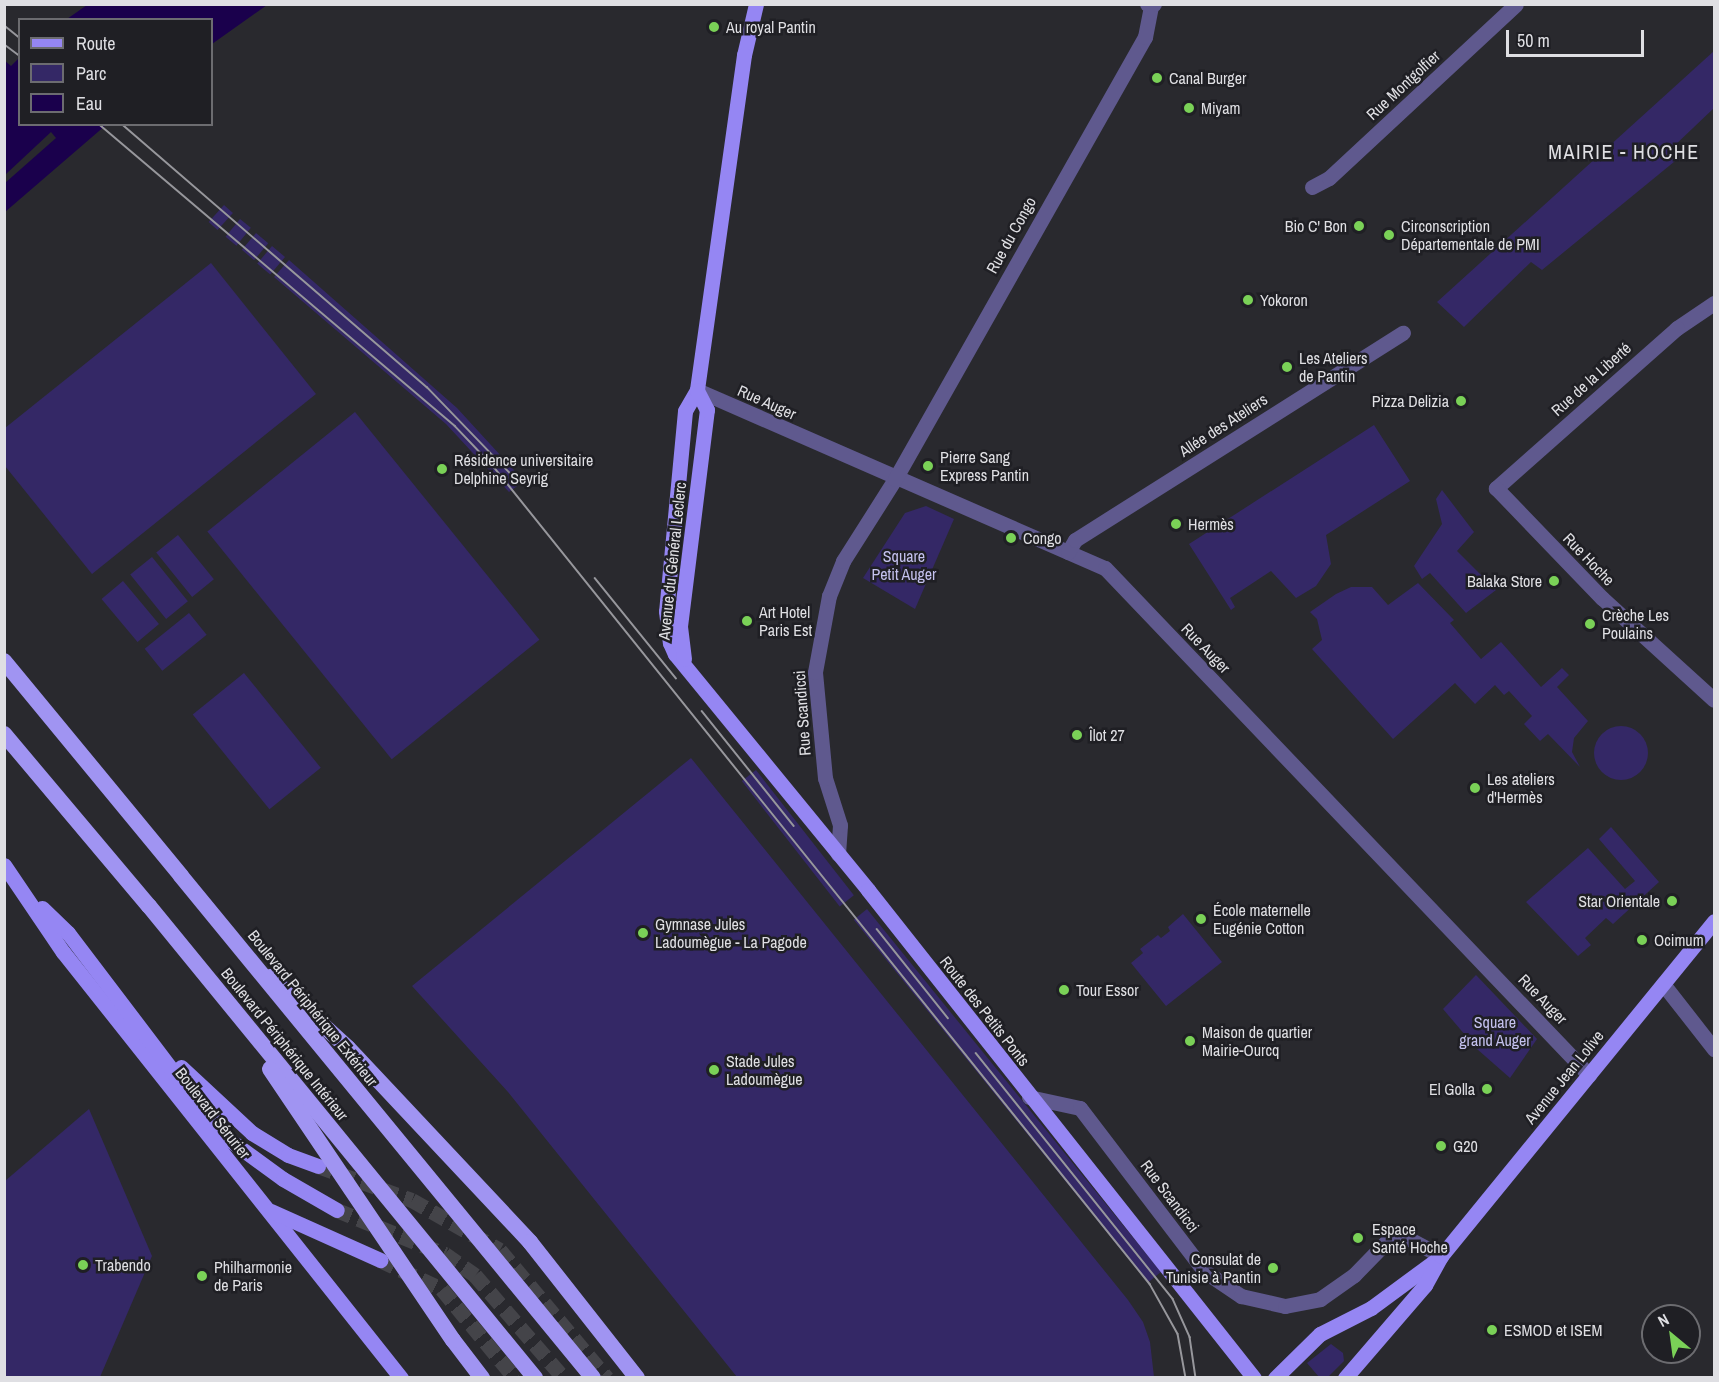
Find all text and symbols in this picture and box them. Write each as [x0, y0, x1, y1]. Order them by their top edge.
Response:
place label: Au royal Pantin [726, 17, 816, 37]
legend [18, 18, 213, 126]
scale bar [1509, 18, 1647, 56]
marker: Au royal Pantin [707, 20, 721, 34]
text: 50 m [1517, 28, 1550, 53]
text: Route [76, 31, 115, 56]
street label: Rue Montgolfier [1362, 46, 1444, 124]
text: Parc [76, 61, 106, 86]
place label: Canal Burger [1169, 68, 1246, 88]
marker: Canal Burger [1150, 71, 1164, 85]
text: Eau [76, 91, 102, 116]
place label: Miyam [1201, 98, 1240, 118]
marker: Miyam [1182, 101, 1196, 115]
district label: MAIRIE - HOCHE [1548, 139, 1700, 163]
street label: Rue du Congo [982, 193, 1040, 277]
place label: Bio C' Bon [1285, 216, 1347, 236]
place label: Circonscription Départementale de PMI [1401, 216, 1540, 254]
marker: Bio C' Bon [1352, 219, 1366, 233]
marker: Circonscription Départementale de PMI [1382, 228, 1396, 242]
place label: Yokoron [1260, 290, 1308, 310]
marker: Yokoron [1241, 293, 1255, 307]
street label: Rue de la Liberté [1547, 338, 1635, 420]
place label: Les Ateliers de Pantin [1299, 348, 1368, 386]
marker: Les Ateliers de Pantin [1280, 360, 1294, 374]
street label: Rue Auger [734, 380, 800, 424]
street label: Allée des Ateliers [1175, 389, 1271, 461]
place label: Pizza Delizia [1372, 391, 1449, 411]
marker: Pizza Delizia [1454, 394, 1468, 408]
place label: Pierre Sang Express Pantin [940, 447, 1029, 485]
place label: Résidence universitaire Delphine Seyrig [454, 450, 593, 488]
marker: Pierre Sang Express Pantin [921, 459, 935, 473]
marker: Résidence universitaire Delphine Seyrig [435, 462, 449, 476]
street label: Avenue du Général Leclerc [654, 481, 690, 641]
place label: Hermès [1188, 514, 1234, 534]
marker: Hermès [1169, 517, 1183, 531]
place label: Congo [1023, 528, 1062, 548]
street label: Rue Hoche [1559, 529, 1619, 589]
marker: Congo [1004, 531, 1018, 545]
park label: Square Petit Auger [871, 546, 937, 584]
place label: Balaka Store [1467, 571, 1542, 591]
marker: Balaka Store [1547, 574, 1561, 588]
place label: Art Hotel Paris Est [759, 602, 812, 640]
place label: Crèche Les Poulains [1602, 605, 1669, 643]
marker: Art Hotel Paris Est [740, 614, 754, 628]
marker: Crèche Les Poulains [1583, 617, 1597, 631]
street label: Rue Auger [1177, 619, 1235, 677]
street label: Rue Scandicci [789, 670, 815, 756]
place label: Îlot 27 [1089, 725, 1125, 745]
marker: Îlot 27 [1070, 728, 1084, 742]
place label: Les ateliers d'Hermès [1487, 769, 1555, 807]
marker: Les ateliers d'Hermès [1468, 781, 1482, 795]
place label: Star Orientale [1578, 891, 1660, 911]
marker: Star Orientale [1665, 894, 1679, 908]
place label: École maternelle Eugénie Cotton [1213, 900, 1311, 938]
marker: École maternelle Eugénie Cotton [1194, 912, 1208, 926]
place label: Gymnase Jules Ladoumègue - La Pagode [655, 914, 807, 952]
street label: Boulevard Périphérique Extérieur [244, 926, 382, 1090]
marker: Gymnase Jules Ladoumègue - La Pagode [636, 926, 650, 940]
place label: Ocimum [1654, 930, 1704, 950]
marker: Ocimum [1635, 933, 1649, 947]
street label: Route des Petits Ponts [936, 952, 1034, 1070]
street label: Boulevard Périphérique Intérieur [217, 964, 353, 1124]
street label: Rue Auger [1514, 970, 1572, 1028]
place label: Tour Essor [1076, 980, 1139, 1000]
marker: Tour Essor [1057, 983, 1071, 997]
park label: Square grand Auger [1459, 1012, 1531, 1050]
place label: Maison de quartier Mairie-Ourcq [1202, 1022, 1312, 1060]
street label: Avenue Jean Lolive [1520, 1026, 1608, 1128]
marker: Maison de quartier Mairie-Ourcq [1183, 1034, 1197, 1048]
place label: Stade Jules Ladoumègue [726, 1051, 803, 1089]
marker: Stade Jules Ladoumègue [707, 1063, 721, 1077]
street label: Boulevard Sérurier [172, 1064, 254, 1162]
place label: El Golla [1429, 1079, 1475, 1099]
marker: El Golla [1480, 1082, 1494, 1096]
place label: G20 [1453, 1136, 1478, 1156]
marker: G20 [1434, 1139, 1448, 1153]
street label: Rue Scandicci [1137, 1156, 1203, 1236]
place label: Espace Santé Hoche [1372, 1219, 1448, 1257]
marker: Espace Santé Hoche [1349, 1229, 1367, 1247]
place label: Consulat de Tunisie à Pantin [1166, 1249, 1261, 1287]
place label: Trabendo [95, 1255, 151, 1275]
place label: Philharmonie de Paris [214, 1257, 292, 1295]
marker: Trabendo [76, 1258, 90, 1272]
marker: Consulat de Tunisie à Pantin [1266, 1261, 1280, 1275]
marker: Philharmonie de Paris [195, 1269, 209, 1283]
north arrow [1641, 1304, 1701, 1364]
text: N [1654, 1308, 1673, 1332]
place label: ESMOD et ISEM [1504, 1320, 1602, 1340]
marker: ESMOD et ISEM [1485, 1323, 1499, 1337]

